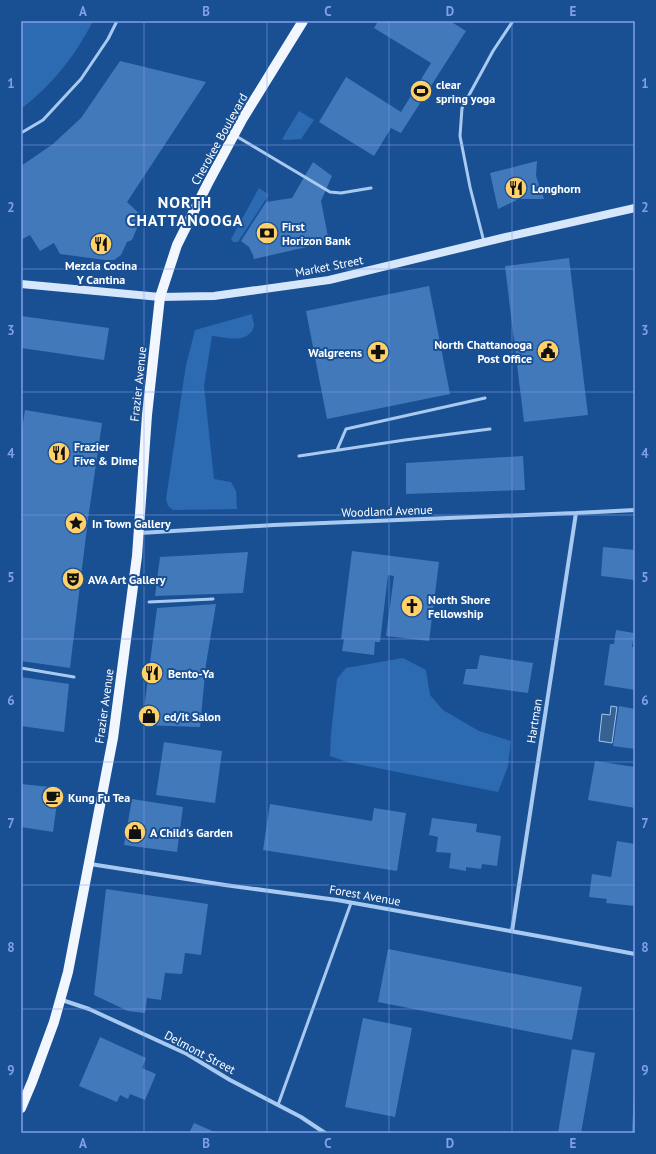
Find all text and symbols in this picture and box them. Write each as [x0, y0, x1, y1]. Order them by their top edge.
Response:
text: A [79, 3, 87, 20]
text: B [202, 3, 210, 20]
text: C [324, 3, 332, 20]
text: D [446, 3, 454, 20]
text: E [570, 3, 577, 20]
text: 1 [7, 75, 15, 92]
text: 1 [641, 75, 649, 92]
place label: clear spring yoga [436, 77, 495, 106]
sports icon: clear spring yoga [408, 78, 434, 104]
street label: Cherokee Boulevard [188, 91, 250, 187]
restaurant icon: Longhorn [503, 175, 529, 201]
place label: Longhorn [532, 181, 581, 196]
district label: NORTH CHATTANOOGA [126, 192, 244, 230]
text: 2 [7, 199, 15, 216]
text: 2 [641, 199, 649, 216]
place label: First Horizon Bank [282, 219, 351, 248]
bank icon: First Horizon Bank [254, 220, 280, 246]
restaurant icon: Mezcla Cocina Y Cantina [88, 231, 114, 257]
street label: Market Street [294, 252, 364, 280]
place label: Mezcla Cocina Y Cantina [65, 258, 137, 287]
text: 3 [7, 322, 15, 339]
text: 3 [641, 322, 649, 339]
place label: North Chattanooga Post Office [434, 337, 532, 366]
public building icon: North Chattanooga Post Office [535, 338, 561, 364]
pharmacy icon: Walgreens [365, 339, 391, 365]
place label: Walgreens [308, 345, 362, 360]
street label: Frazier Avenue [127, 346, 149, 422]
place label: Frazier Five & Dime [74, 439, 138, 468]
restaurant icon: Frazier Five & Dime [46, 440, 72, 466]
text: 4 [7, 445, 15, 462]
text: 4 [641, 445, 649, 462]
street label: Woodland Avenue [341, 502, 433, 520]
place icon: In Town Gallery [63, 510, 89, 536]
place label: In Town Gallery [92, 516, 171, 531]
theatre icon: AVA Art Gallery [60, 566, 86, 592]
text: 5 [7, 569, 15, 586]
text: 5 [641, 569, 649, 586]
place label: AVA Art Gallery [88, 572, 166, 587]
place label: North Shore Fellowship [428, 592, 490, 621]
church icon: North Shore Fellowship [399, 593, 425, 619]
restaurant icon: Bento-Ya [139, 660, 165, 686]
place label: Bento-Ya [168, 666, 214, 681]
street label: Frazier Avenue [91, 668, 117, 744]
text: 6 [7, 692, 15, 709]
text: 6 [641, 692, 649, 709]
street label: Hartman [523, 698, 545, 744]
shop icon: ed/it Salon [136, 703, 162, 729]
place label: ed/it Salon [164, 709, 221, 724]
cafe icon: Kung Fu Tea [40, 784, 66, 810]
place label: Kung Fu Tea [68, 790, 130, 805]
text: 7 [7, 815, 15, 832]
text: 7 [641, 815, 649, 832]
shop icon: A Child's Garden [122, 819, 148, 845]
place label: A Child's Garden [150, 825, 233, 840]
street label: Forest Avenue [328, 881, 402, 909]
text: 8 [7, 939, 15, 956]
text: 8 [641, 939, 649, 956]
street label: Delmont Street [162, 1027, 238, 1077]
text: 9 [7, 1062, 15, 1079]
text: 9 [641, 1062, 649, 1079]
text: A [79, 1135, 87, 1152]
text: B [202, 1135, 210, 1152]
text: C [324, 1135, 332, 1152]
text: D [446, 1135, 454, 1152]
text: E [570, 1135, 577, 1152]

